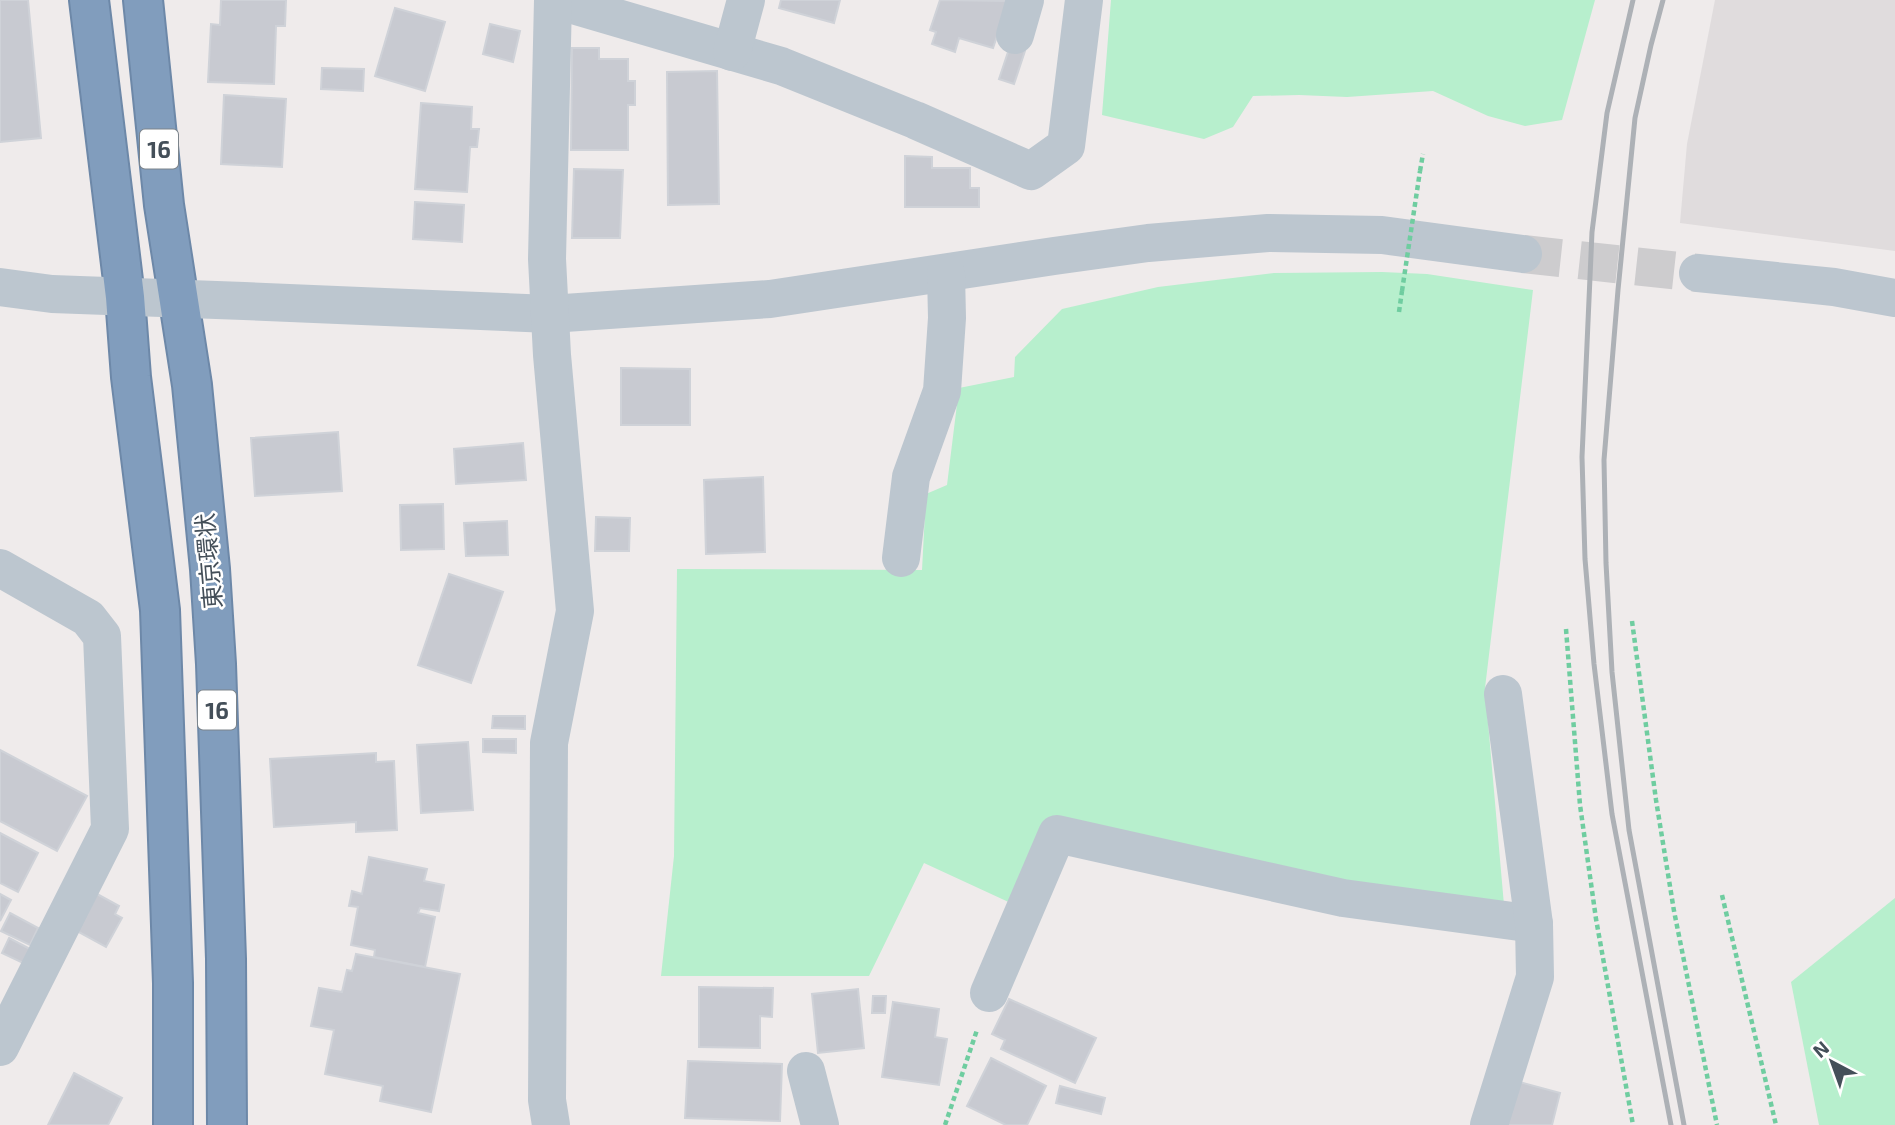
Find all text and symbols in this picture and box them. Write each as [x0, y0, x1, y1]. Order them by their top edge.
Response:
road number: 16 [140, 130, 178, 168]
street label: 東京環状 [189, 512, 227, 610]
road number: 16 [198, 690, 236, 730]
north arrow [1797, 1027, 1867, 1097]
text: N [1808, 1036, 1833, 1062]

